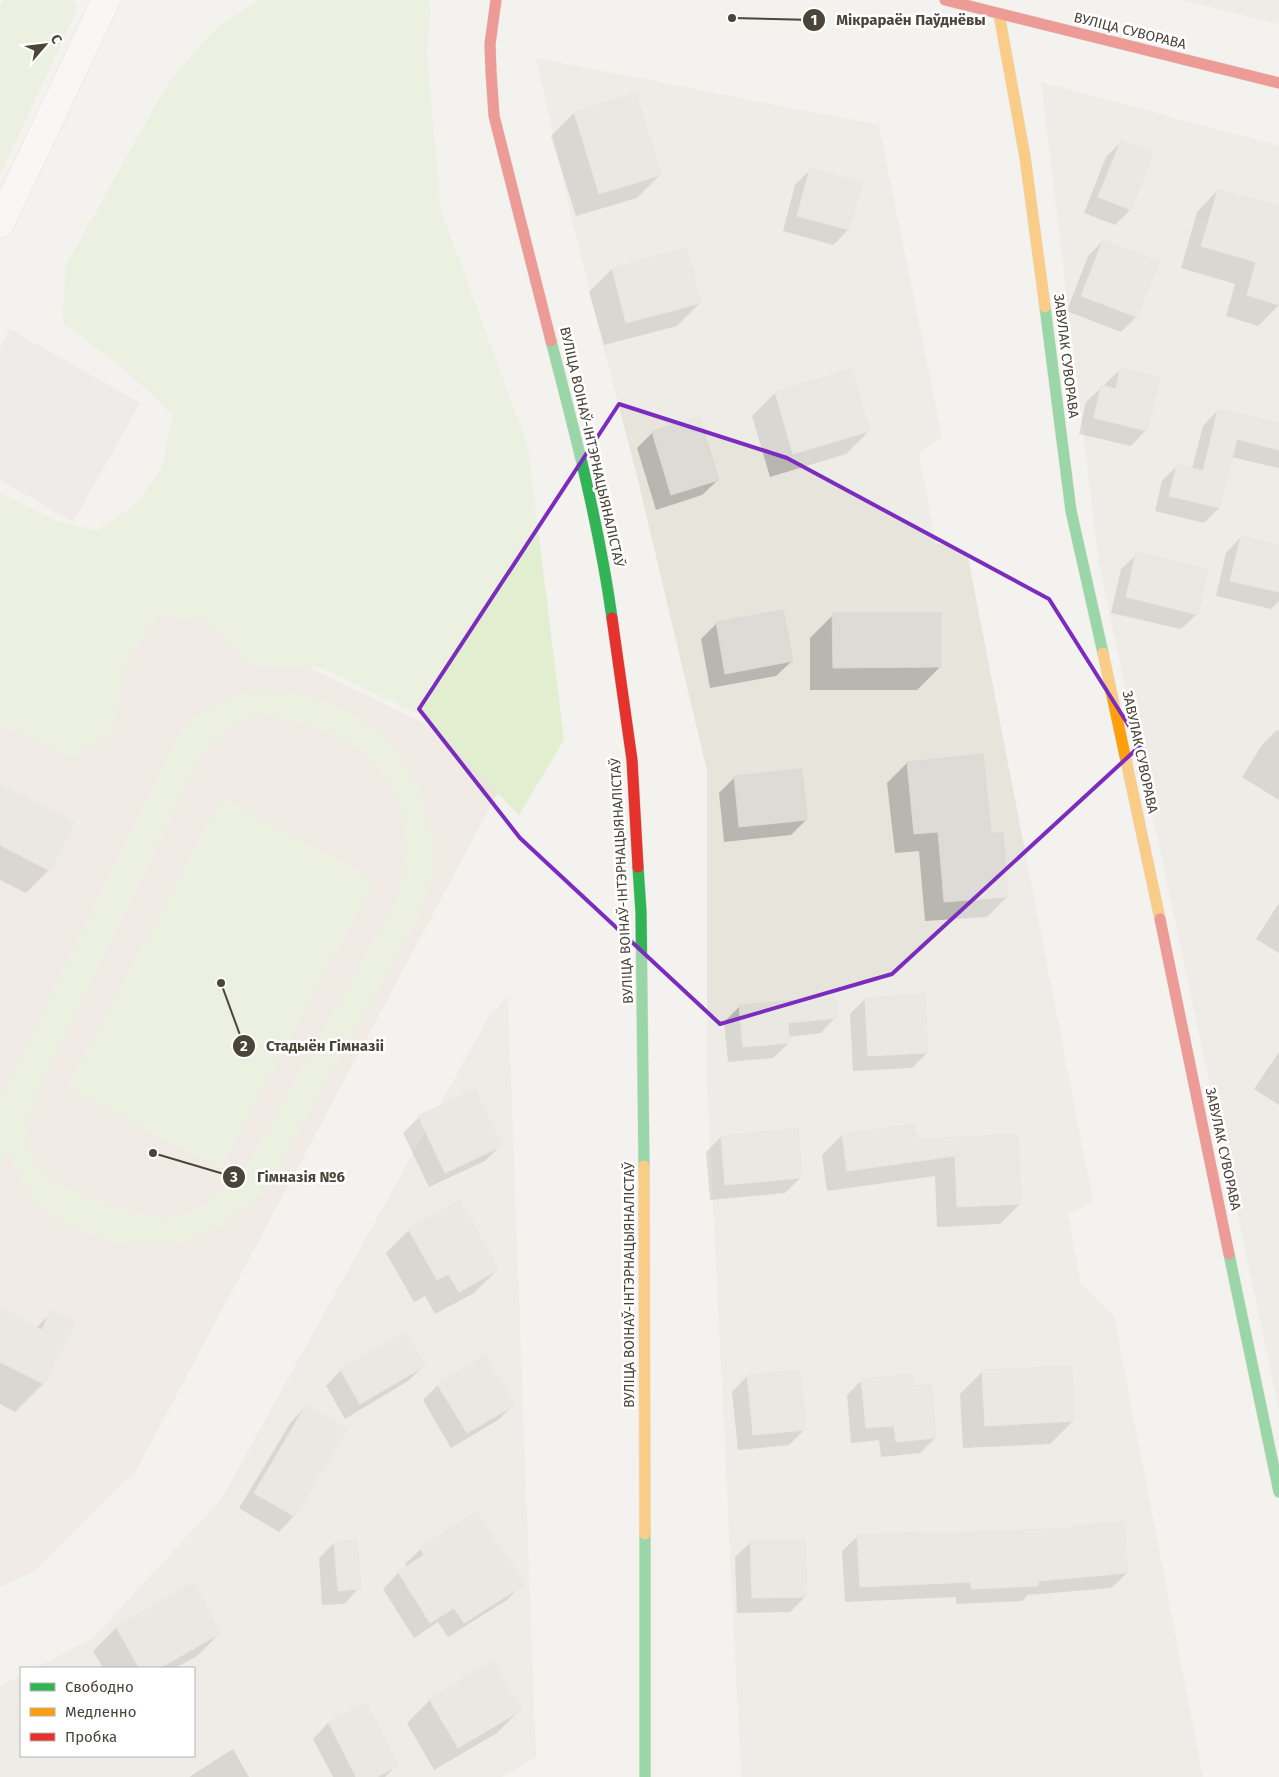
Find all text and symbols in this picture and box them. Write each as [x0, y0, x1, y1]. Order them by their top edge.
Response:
callout: Мікрараён Паўднёвы [802, 5, 996, 35]
street label: ВУЛІЦА СУВОРАВА [1072, 9, 1188, 53]
text: 1 [811, 11, 817, 29]
text: Мікрараён Паўднёвы [836, 11, 986, 29]
north arrow [20, 20, 70, 70]
text: С [47, 32, 65, 47]
street label: ЗАВУЛАК СУВОРАВА [1050, 293, 1082, 419]
street label: ВУЛІЦА ВОІНАЎ-ІНТЭРНАЦЫЯНАЛІСТАЎ [556, 325, 628, 569]
street label: ЗАВУЛАК СУВОРАВА [1119, 689, 1161, 815]
street label: ВУЛІЦА ВОІНАЎ-ІНТЭРНАЦЫЯНАЛІСТАЎ [607, 757, 637, 1004]
callout: Стадыён Гімназіі [231, 1031, 394, 1061]
text: 2 [240, 1037, 248, 1055]
text: Стадыён Гімназіі [266, 1037, 384, 1055]
street label: ЗАВУЛАК СУВОРАВА [1202, 1086, 1244, 1212]
street label: ВУЛІЦА ВОІНАЎ-ІНТЭРНАЦЫЯНАЛІСТАЎ [621, 1161, 638, 1408]
callout: Гімназія №6 [222, 1162, 355, 1192]
text: 3 [229, 1168, 238, 1186]
text: Гімназія №6 [257, 1168, 346, 1186]
legend [20, 1667, 195, 1757]
text: Свободно [65, 1678, 134, 1696]
text: Медленно [65, 1703, 137, 1721]
text: Пробка [65, 1728, 117, 1746]

